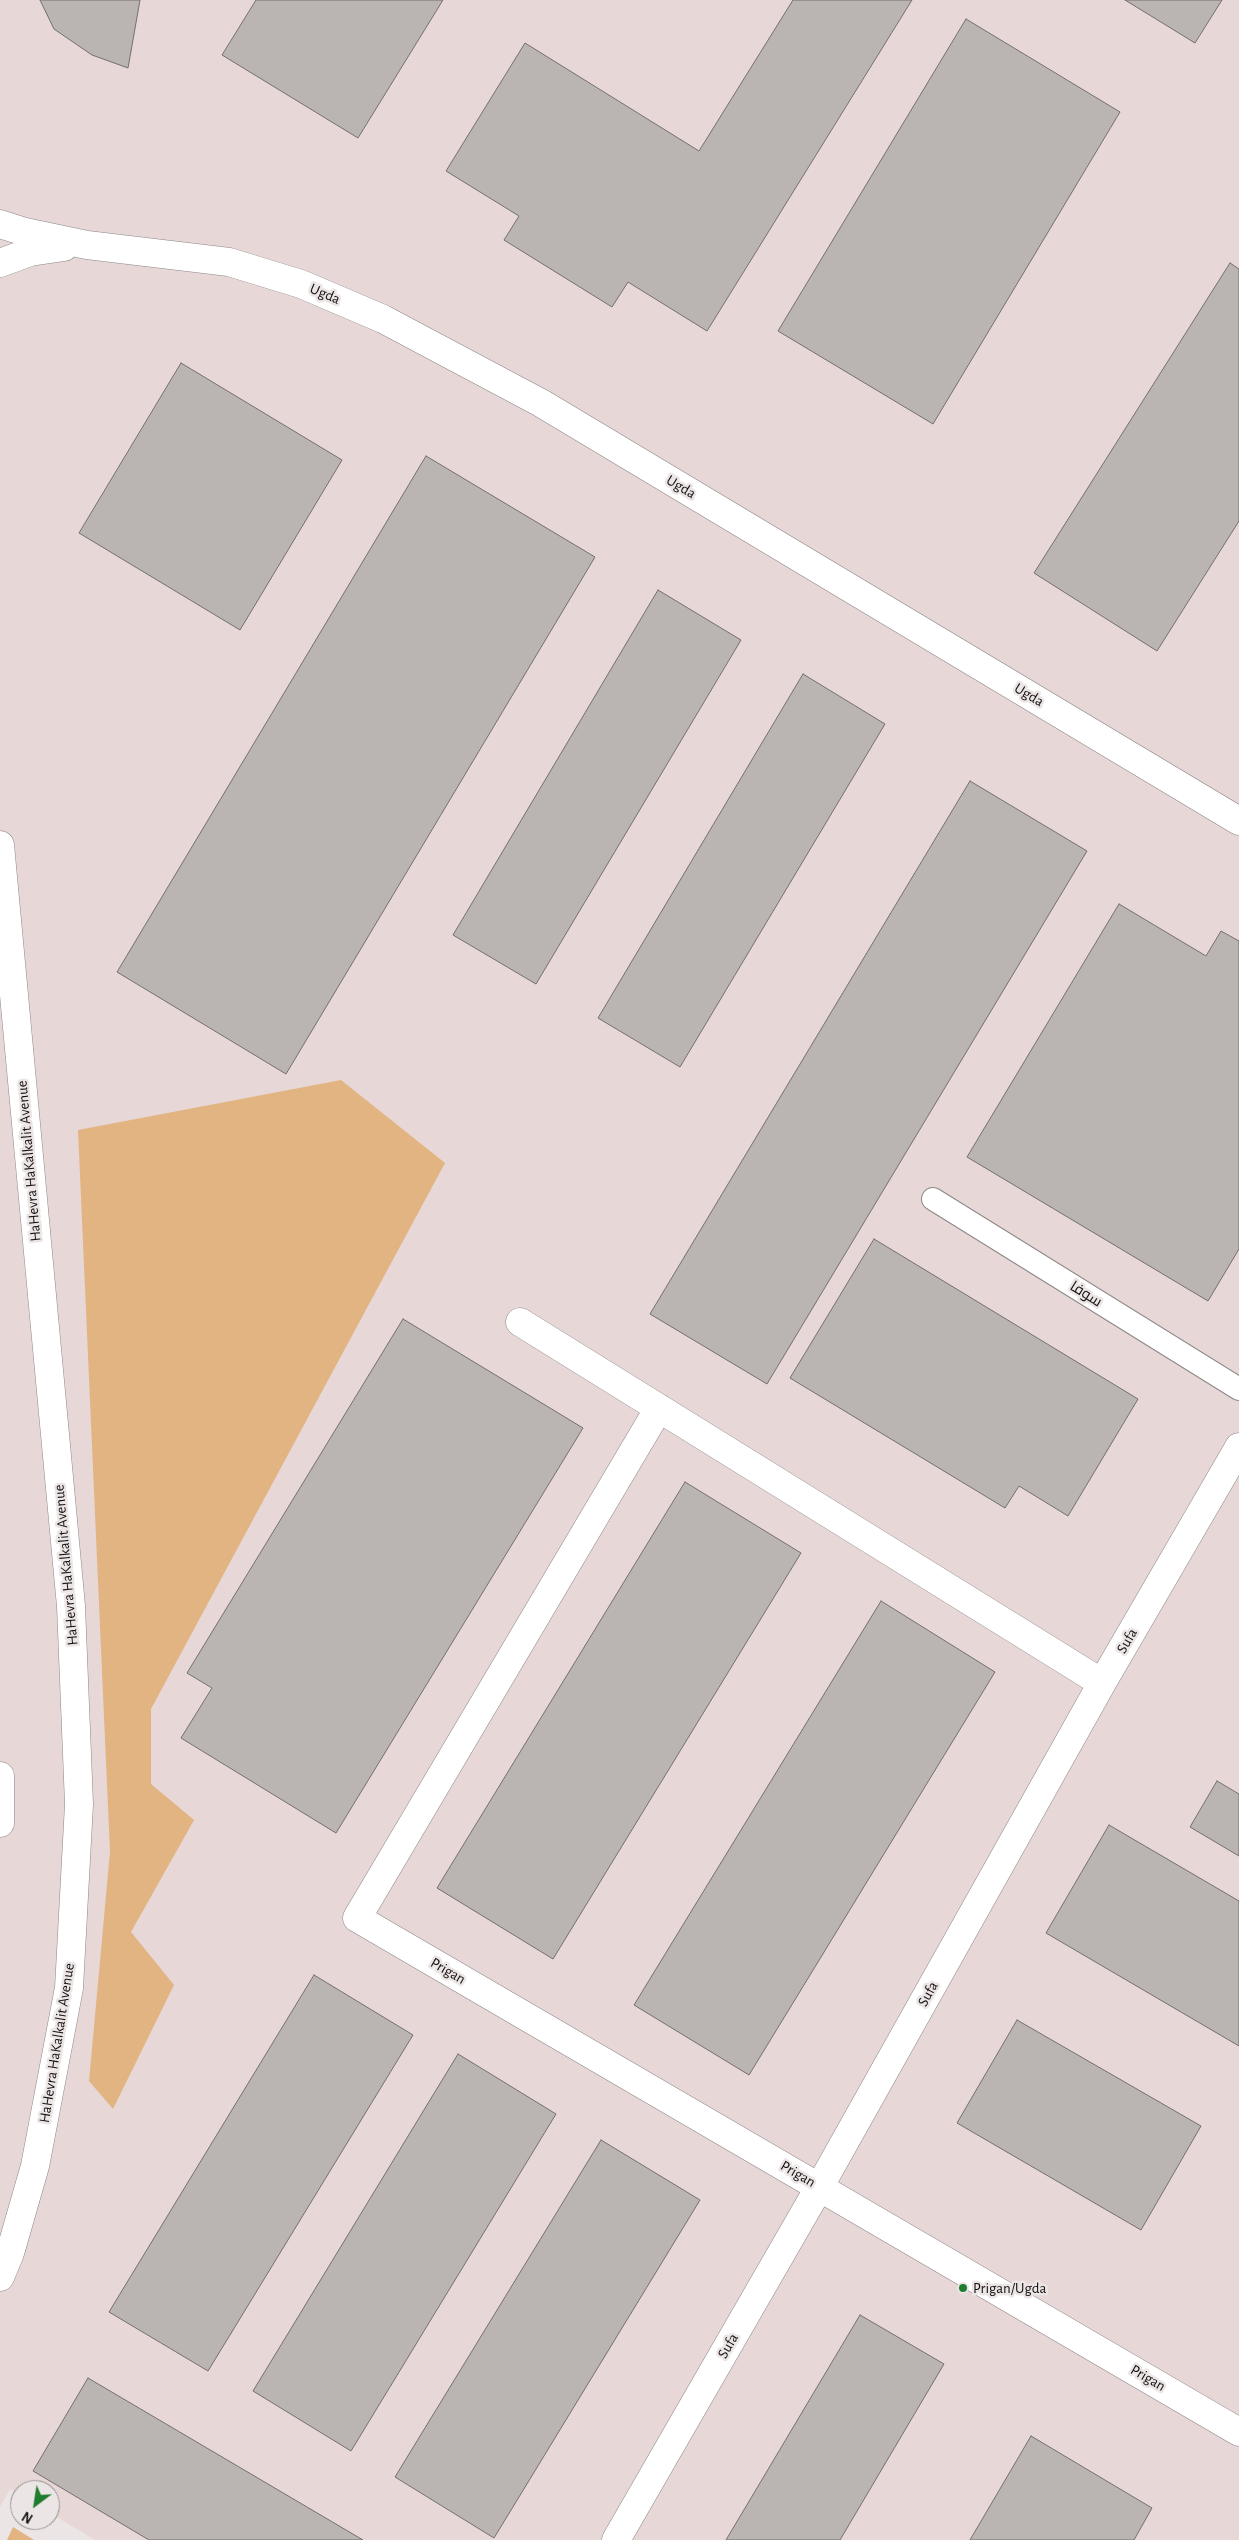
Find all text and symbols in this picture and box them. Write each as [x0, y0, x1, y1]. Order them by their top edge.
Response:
street label: Ugda [307, 280, 343, 308]
street label: Ugda [663, 471, 699, 503]
street label: Ugda [1011, 679, 1047, 711]
street label: HaHevra HaKalkalit Avenue [13, 1080, 45, 1242]
street label: سوفا [1067, 1277, 1105, 1311]
street label: HaHevra HaKalkalit Avenue [50, 1484, 82, 1646]
street label: Sufa [1113, 1625, 1141, 1657]
street label: Prigan [427, 1954, 469, 1988]
street label: HaHevra HaKalkalit Avenue [35, 1962, 79, 2124]
street label: Sufa [914, 1978, 942, 2010]
street label: Prigan [777, 2157, 819, 2191]
place label: Prigan/Ugda [973, 2279, 1046, 2297]
marker: Prigan/Ugda [957, 2282, 969, 2294]
street label: Sufa [714, 2330, 742, 2362]
street label: Prigan [1127, 2361, 1169, 2395]
north arrow [10, 2480, 60, 2530]
text: N [20, 2508, 36, 2526]

